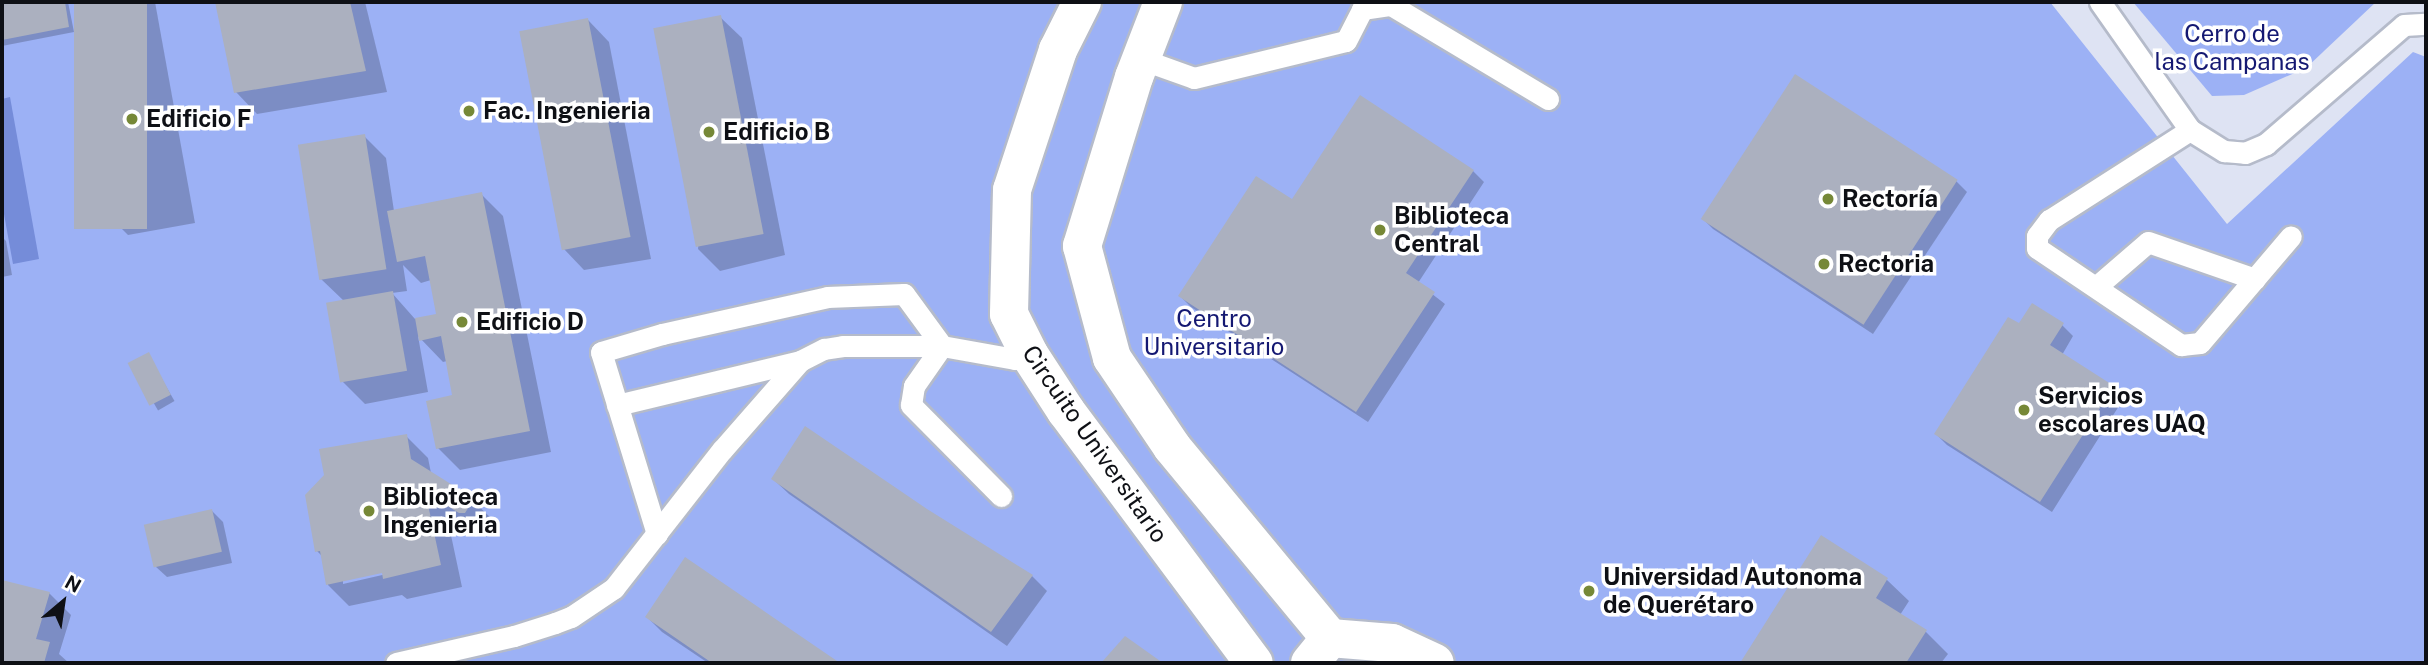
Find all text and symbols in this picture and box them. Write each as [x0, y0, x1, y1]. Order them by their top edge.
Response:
park label: Cerro de las Campanas [2154, 20, 2310, 76]
place label: Fac. Ingenieria [483, 97, 651, 125]
marker: Fac. Ingenieria [461, 103, 477, 119]
place label: Edificio F [146, 105, 252, 133]
marker: Edificio F [124, 111, 140, 127]
place label: Edificio B [723, 118, 830, 146]
marker: Edificio B [701, 124, 717, 140]
place label: Rectoría [1842, 185, 1938, 213]
marker: Rectoría [1820, 191, 1836, 207]
place label: Biblioteca Central [1394, 202, 1509, 258]
marker: Biblioteca Central [1372, 222, 1388, 238]
place label: Rectoria [1838, 250, 1934, 278]
marker: Rectoria [1816, 256, 1832, 272]
park label: Centro Universitario [1144, 305, 1284, 361]
place label: Edificio D [476, 308, 584, 336]
marker: Edificio D [454, 314, 470, 330]
street label: Circuito Universitario [1016, 340, 1174, 548]
place label: Servicios escolares UAQ [2038, 382, 2206, 438]
marker: Servicios escolares UAQ [2016, 402, 2032, 418]
place label: Biblioteca Ingenieria [383, 483, 498, 539]
marker: Biblioteca Ingenieria [361, 503, 377, 519]
place label: Universidad Autonoma de Querétaro [1603, 563, 1862, 619]
north arrow [28, 567, 98, 637]
text: N [61, 570, 85, 597]
marker: Universidad Autonoma de Querétaro [1581, 583, 1597, 599]

